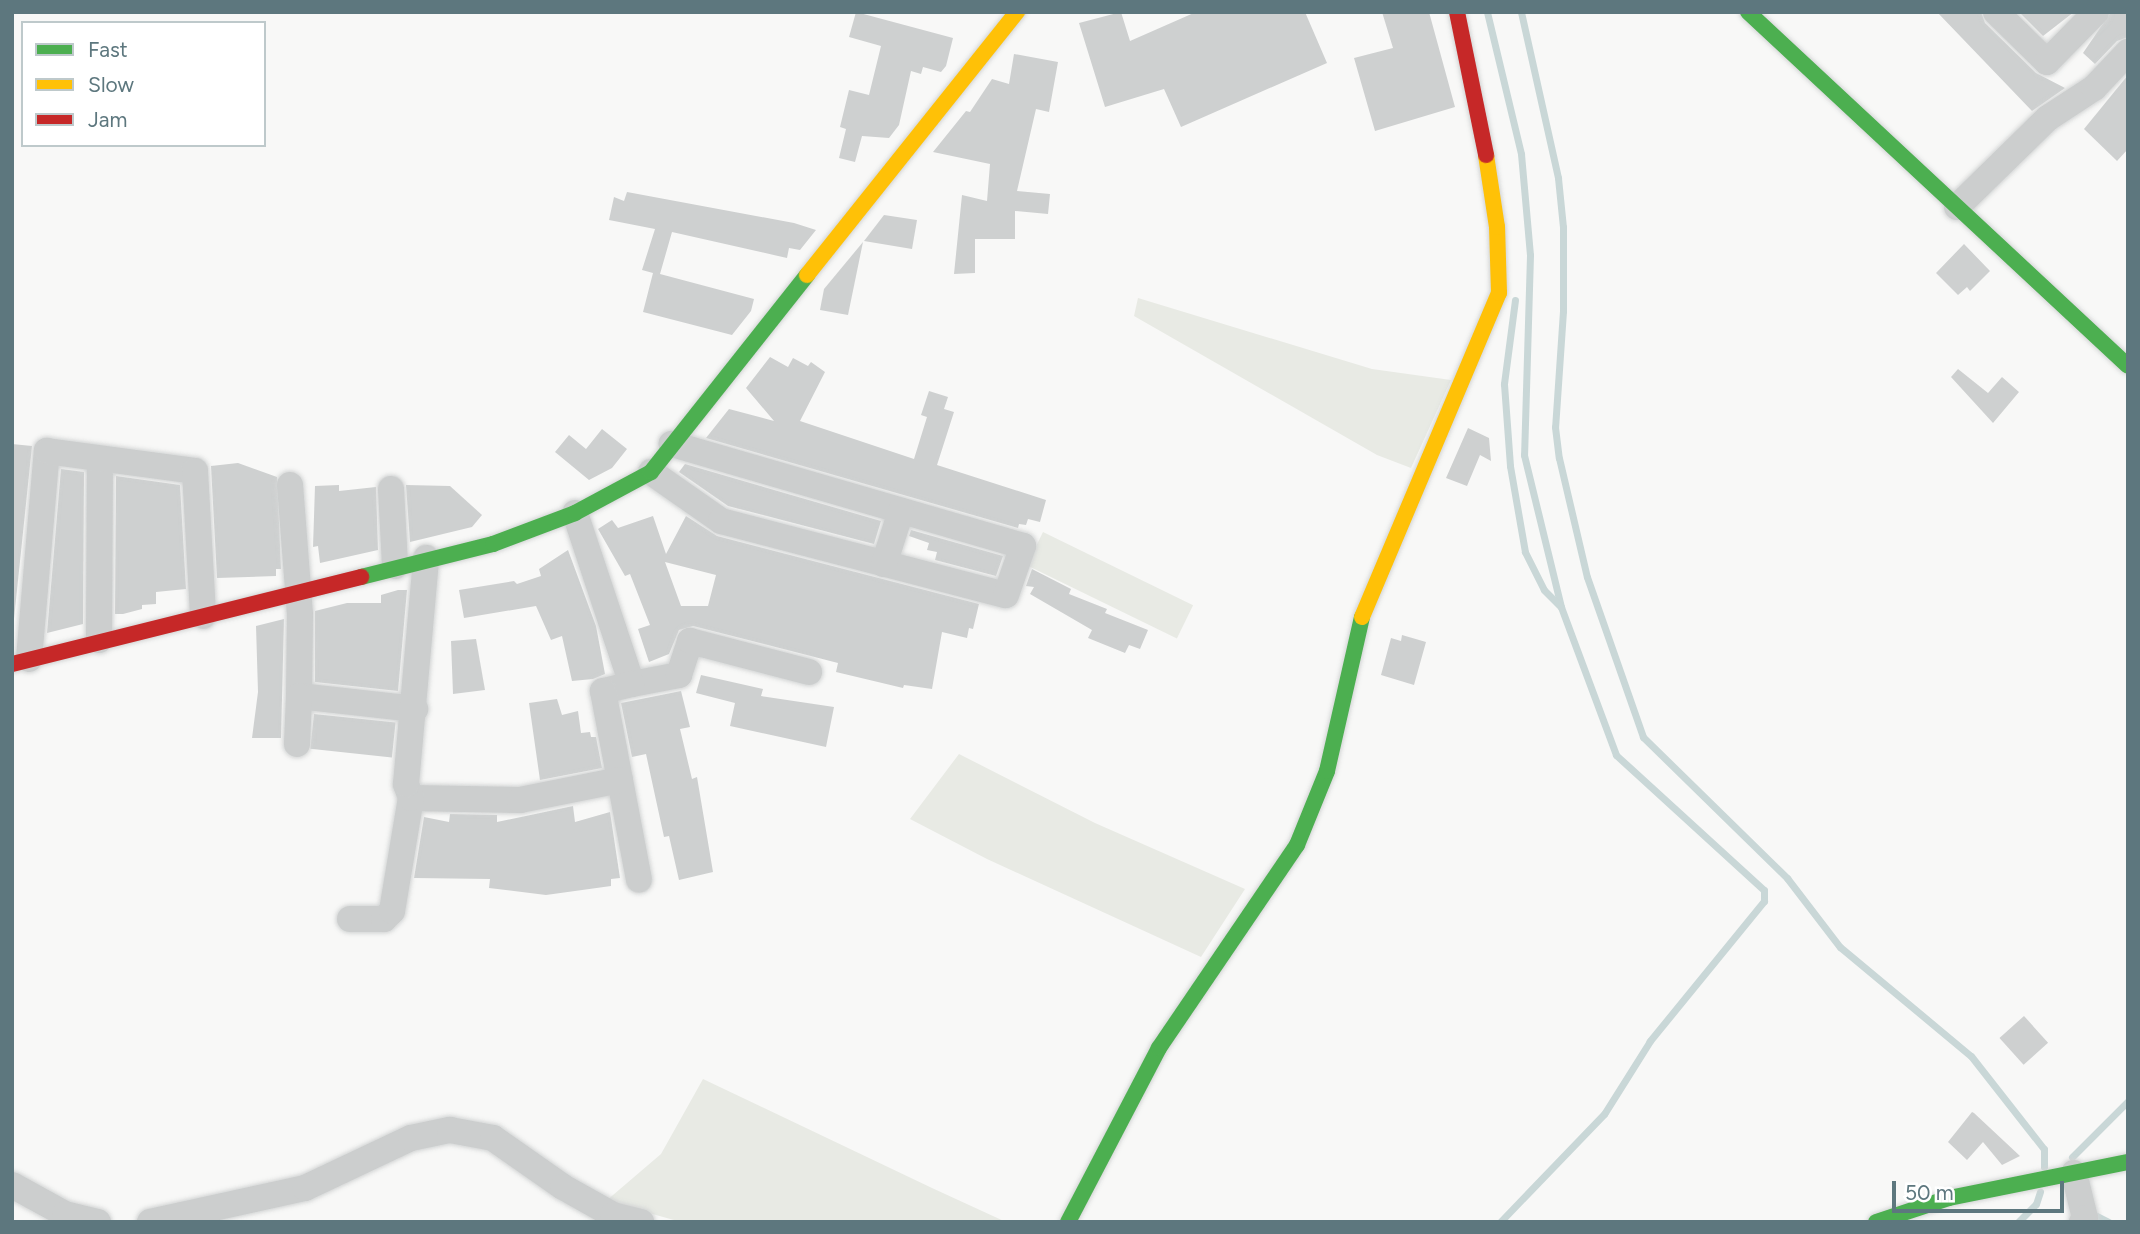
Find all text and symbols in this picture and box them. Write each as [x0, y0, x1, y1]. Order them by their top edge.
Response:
legend [21, 21, 266, 147]
text: Fast [88, 37, 128, 62]
text: Slow [88, 72, 134, 97]
text: Jam [88, 107, 127, 132]
scale bar [1895, 1168, 2066, 1212]
text: 50 m [1905, 1180, 1954, 1205]

